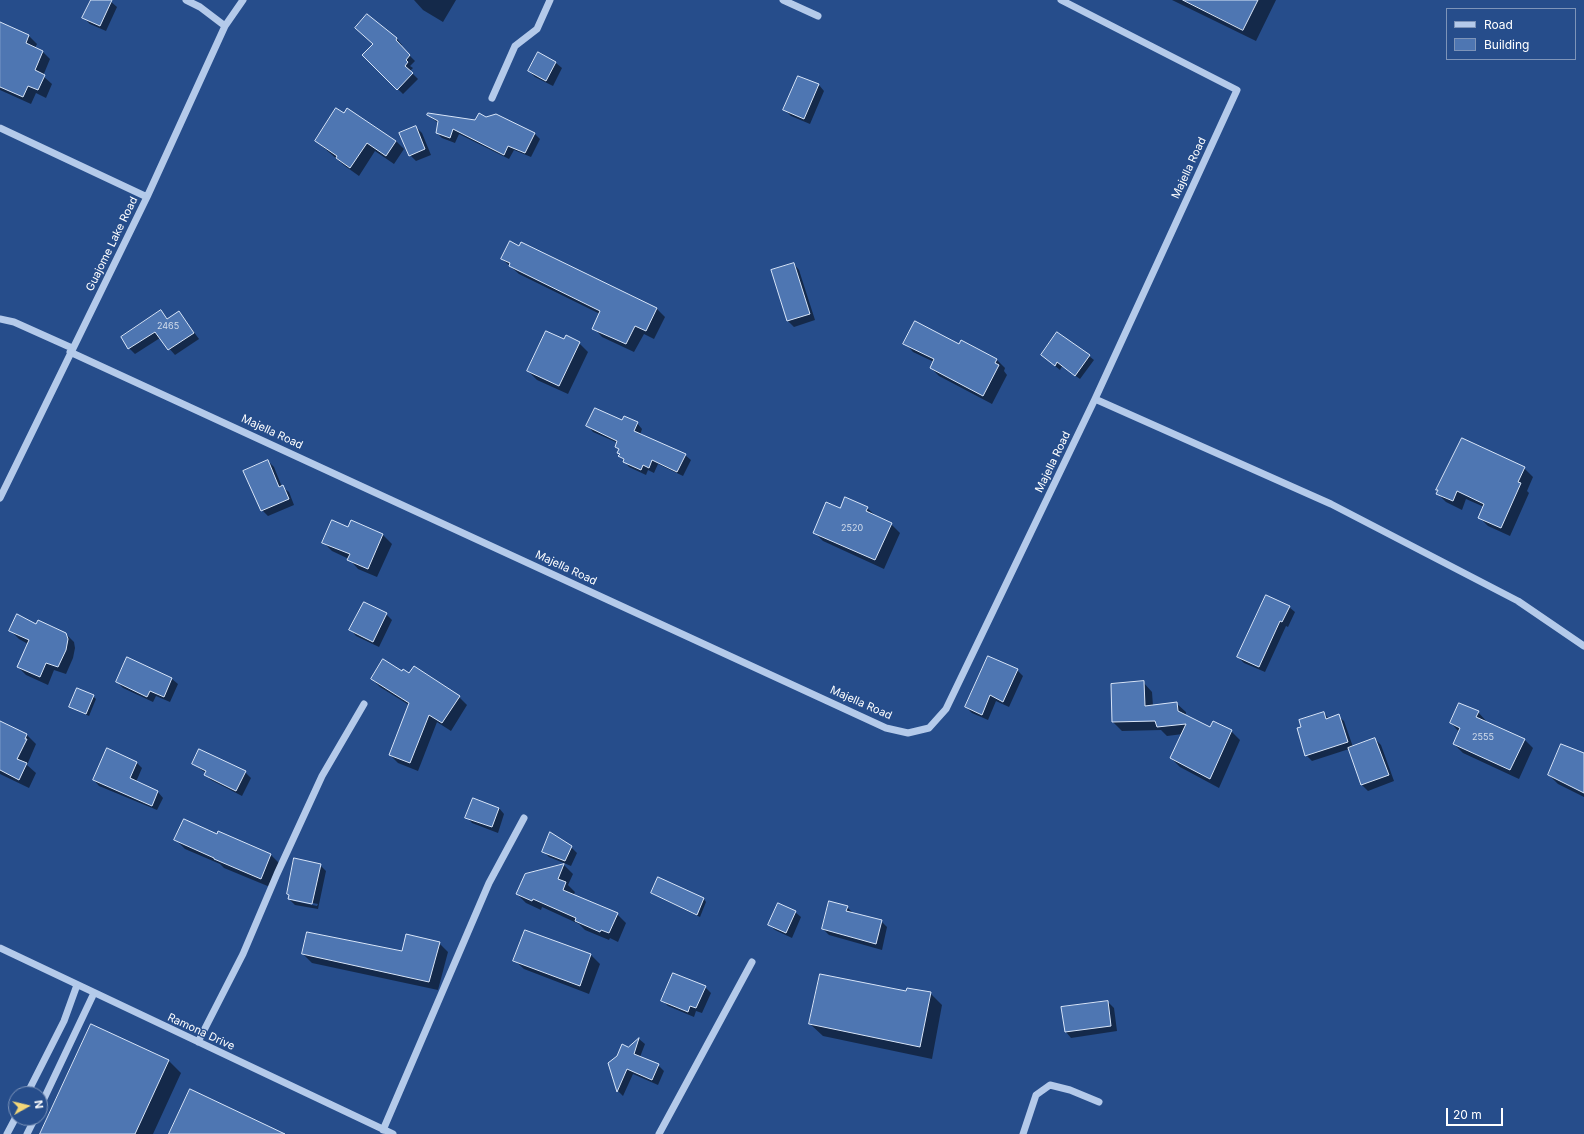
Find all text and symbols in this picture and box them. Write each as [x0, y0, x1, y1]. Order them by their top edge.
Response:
legend [1446, 8, 1576, 60]
text: Road [1484, 17, 1513, 32]
text: Building [1484, 37, 1529, 52]
street label: Majella Road [1169, 135, 1209, 201]
street label: Guajome Lake Road [83, 195, 141, 293]
house number: 2465 [157, 321, 179, 331]
street label: Majella Road [239, 412, 305, 452]
street label: Majella Road [1033, 429, 1073, 495]
house number: 2520 [841, 523, 863, 533]
street label: Majella Road [533, 548, 599, 588]
street label: Majella Road [828, 683, 894, 723]
house number: 2555 [1472, 732, 1494, 742]
street label: Ramona Drive [165, 1011, 237, 1053]
north arrow [8, 1086, 48, 1126]
text: N [31, 1099, 46, 1110]
scale bar [1448, 1100, 1505, 1126]
text: 20 m [1453, 1107, 1482, 1122]

